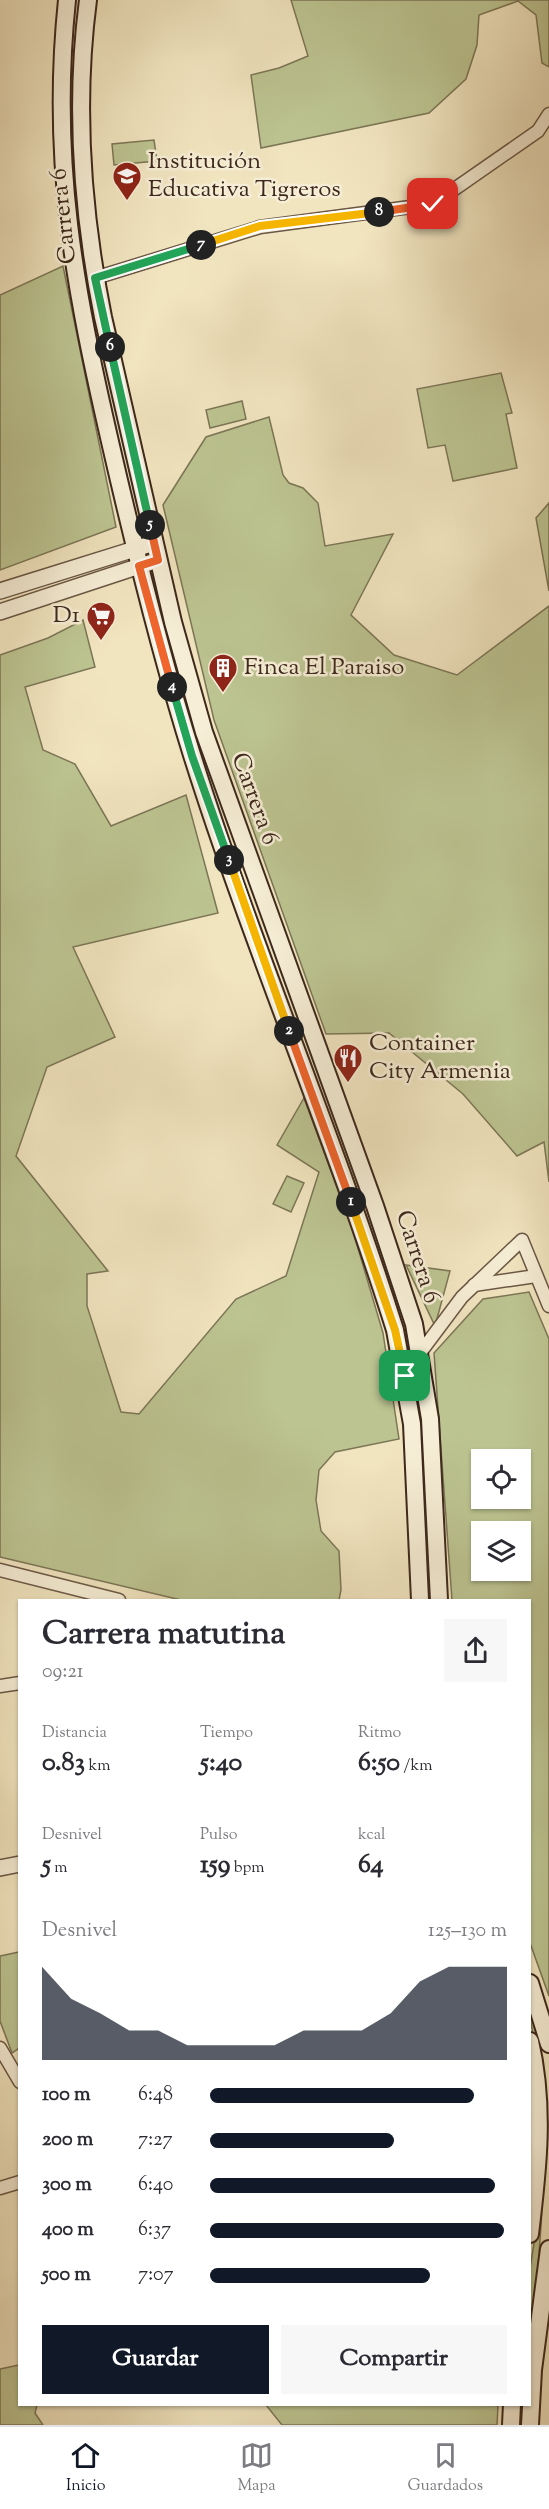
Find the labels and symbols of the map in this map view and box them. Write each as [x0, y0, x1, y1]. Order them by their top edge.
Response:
place label: Institución Educativa Tigreros [148, 145, 341, 207]
school or university icon: Institución Educativa Tigreros [111, 160, 143, 202]
street label: Carrera 6 [42, 166, 86, 266]
pin [407, 178, 458, 229]
pin: 8 [364, 197, 394, 227]
pin: 7 [186, 230, 216, 260]
pin: 6 [95, 332, 125, 362]
pin: 5 [135, 510, 165, 540]
place label: D1 [53, 599, 80, 633]
supermarket icon: D1 [85, 600, 117, 642]
place label: Finca El Paraiso [244, 651, 404, 685]
building icon: Finca El Paraiso [207, 652, 239, 694]
pin: 4 [157, 672, 187, 702]
street label: Carrera 6 [222, 748, 286, 850]
pin: 3 [214, 845, 244, 875]
pin: 2 [274, 1016, 304, 1046]
place label: Container City Armenia [369, 1027, 511, 1089]
restaurant icon: Container City Armenia [332, 1042, 364, 1084]
pin: 1 [336, 1187, 366, 1217]
street label: Carrera 6 [386, 1206, 448, 1308]
pin [379, 1350, 430, 1401]

